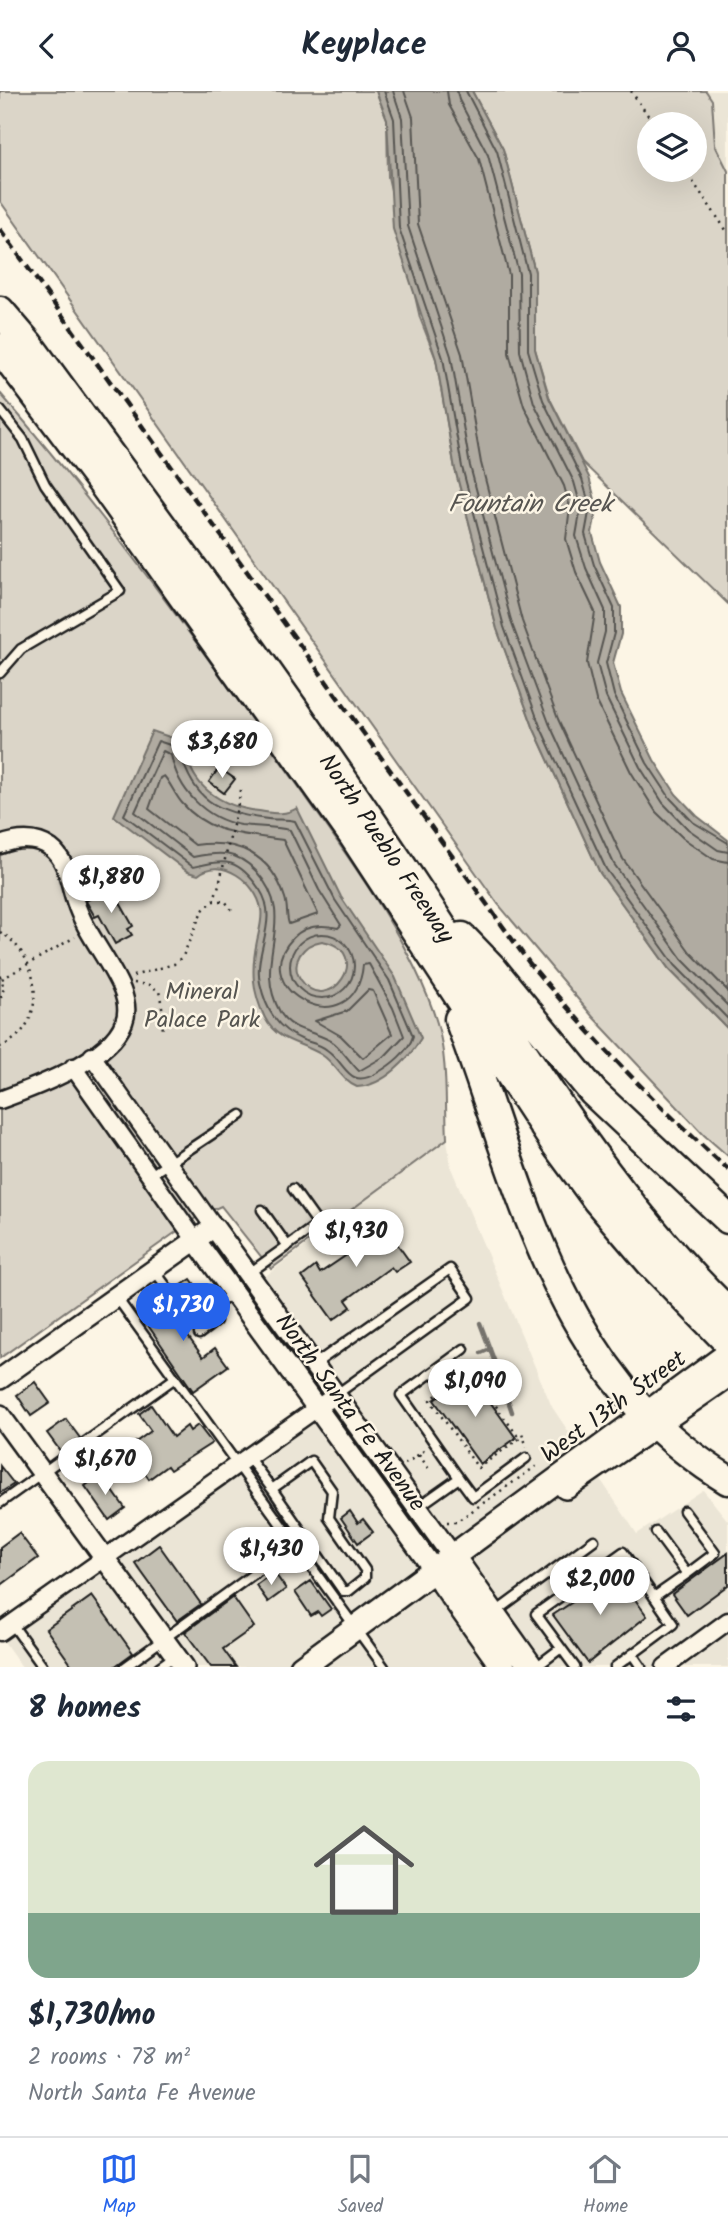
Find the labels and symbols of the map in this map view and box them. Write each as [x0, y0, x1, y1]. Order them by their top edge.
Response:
water label: Fountain Creek [448, 484, 616, 526]
pin: $3,680 [165, 721, 279, 780]
street label: North Pueblo Freeway [308, 746, 464, 952]
pin: $1,880 [54, 855, 168, 915]
park label: Mineral Palace Park [144, 973, 261, 1040]
pin: $1,930 [299, 1209, 413, 1269]
pin: $1,730 [126, 1283, 240, 1343]
street label: North Santa Fe Avenue [264, 1305, 435, 1521]
street label: West 13th Street [533, 1340, 696, 1474]
pin: $1,090 [418, 1359, 532, 1419]
pin: $1,670 [48, 1437, 162, 1497]
pin: $1,430 [214, 1527, 328, 1587]
pin: $2,000 [543, 1557, 657, 1617]

